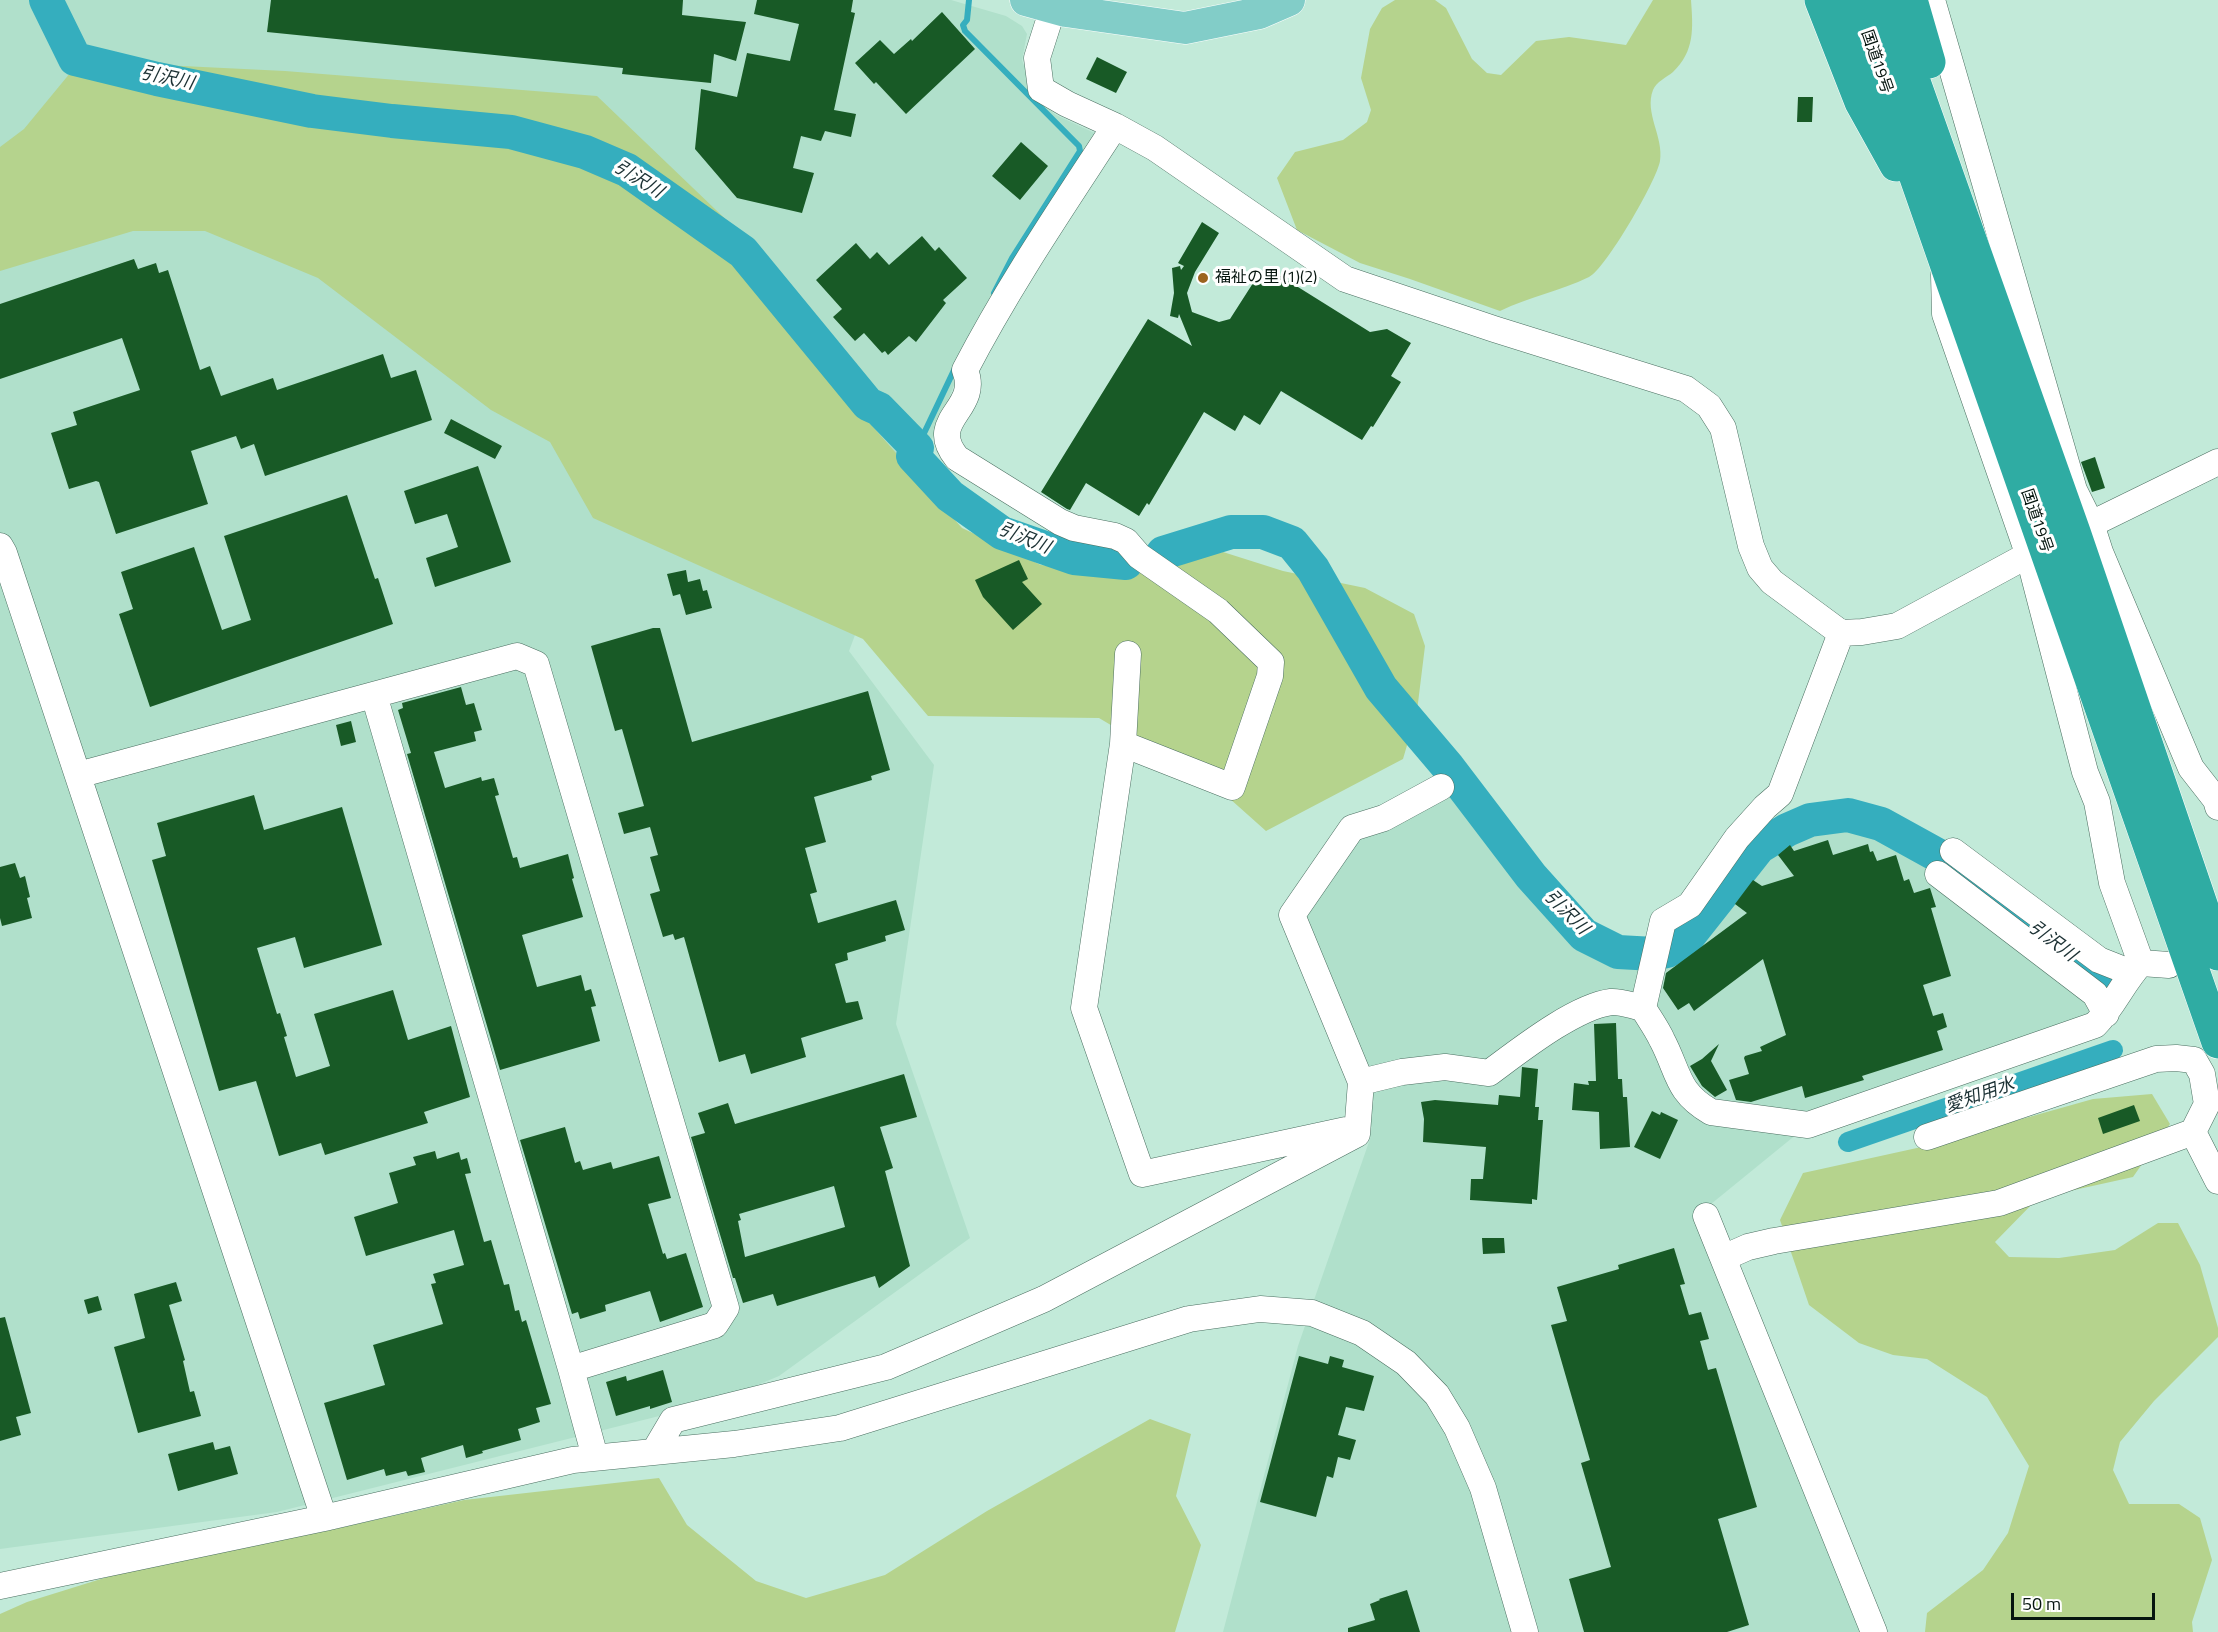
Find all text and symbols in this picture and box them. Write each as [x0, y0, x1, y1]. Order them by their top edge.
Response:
street label: 国道19号 [1856, 28, 1896, 96]
water label: 引沢川 [138, 63, 196, 95]
water label: 引沢川 [609, 157, 667, 203]
place label: 福祉の里 (1)(2) [1215, 268, 1317, 288]
marker: 福祉の里 (1)(2) [1196, 271, 1210, 285]
street label: 国道19号 [2016, 487, 2056, 555]
water label: 引沢川 [995, 519, 1053, 559]
water label: 引沢川 [1539, 886, 1593, 940]
water label: 引沢川 [2024, 917, 2080, 967]
water label: 愛知用水 [1942, 1074, 2018, 1118]
scale bar [2014, 1581, 2158, 1619]
text: 50 m [2022, 1590, 2061, 1617]

